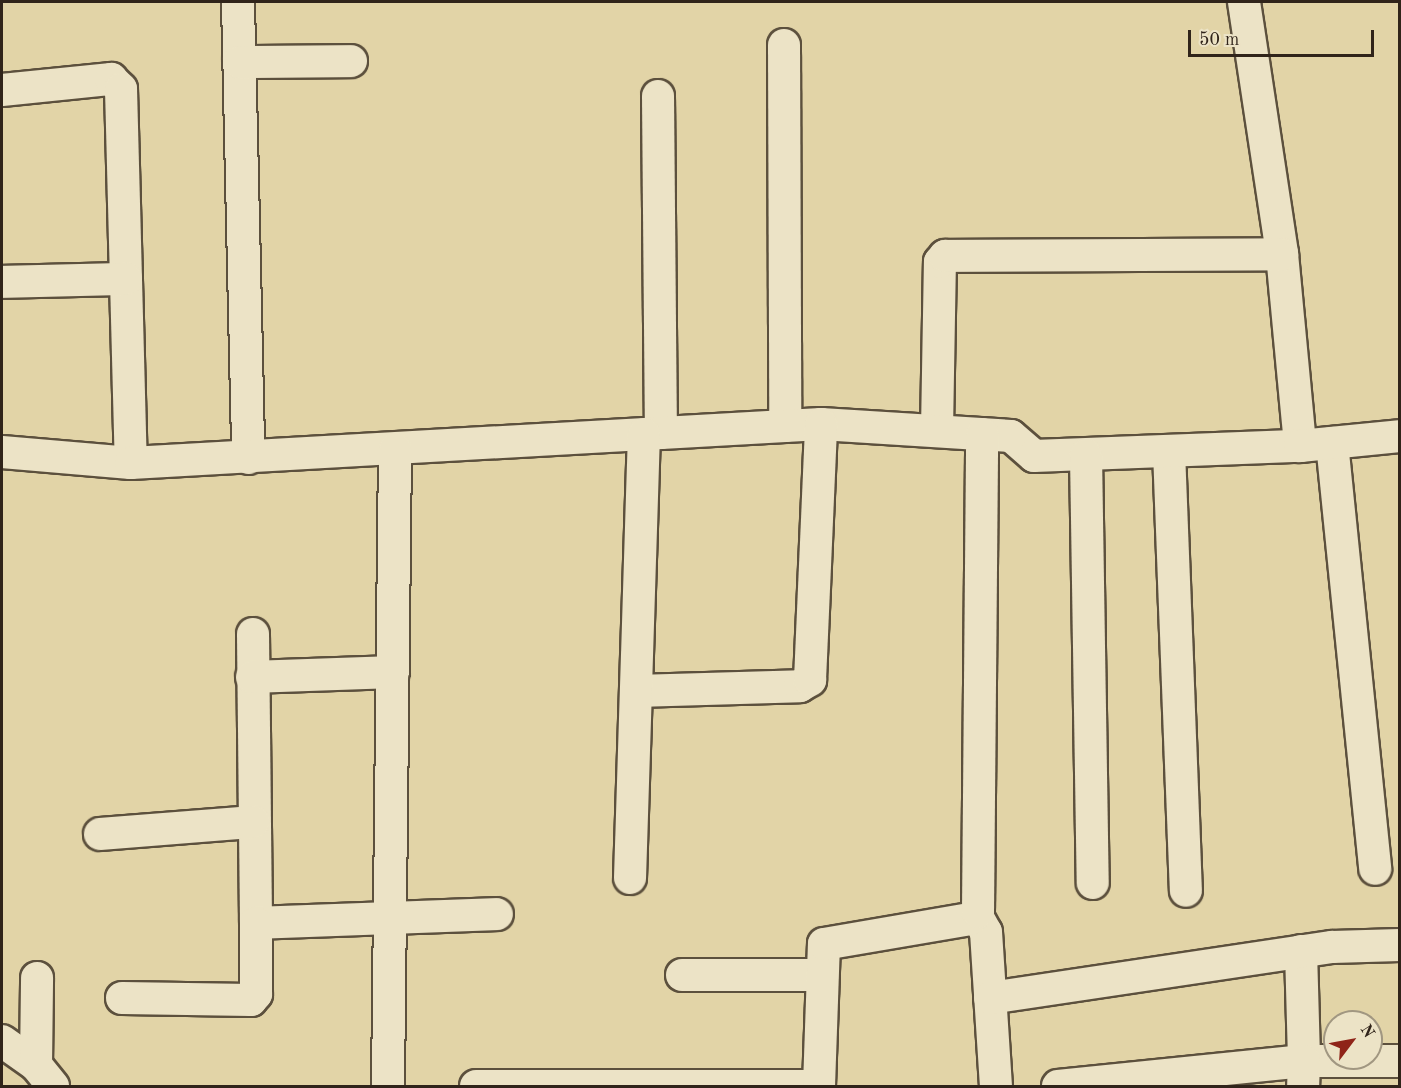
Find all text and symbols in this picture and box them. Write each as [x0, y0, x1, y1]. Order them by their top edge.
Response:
scale bar [1191, 18, 1377, 56]
text: 50 m [1199, 31, 1239, 49]
north arrow [1323, 1010, 1383, 1070]
text: N [1357, 1022, 1377, 1041]

